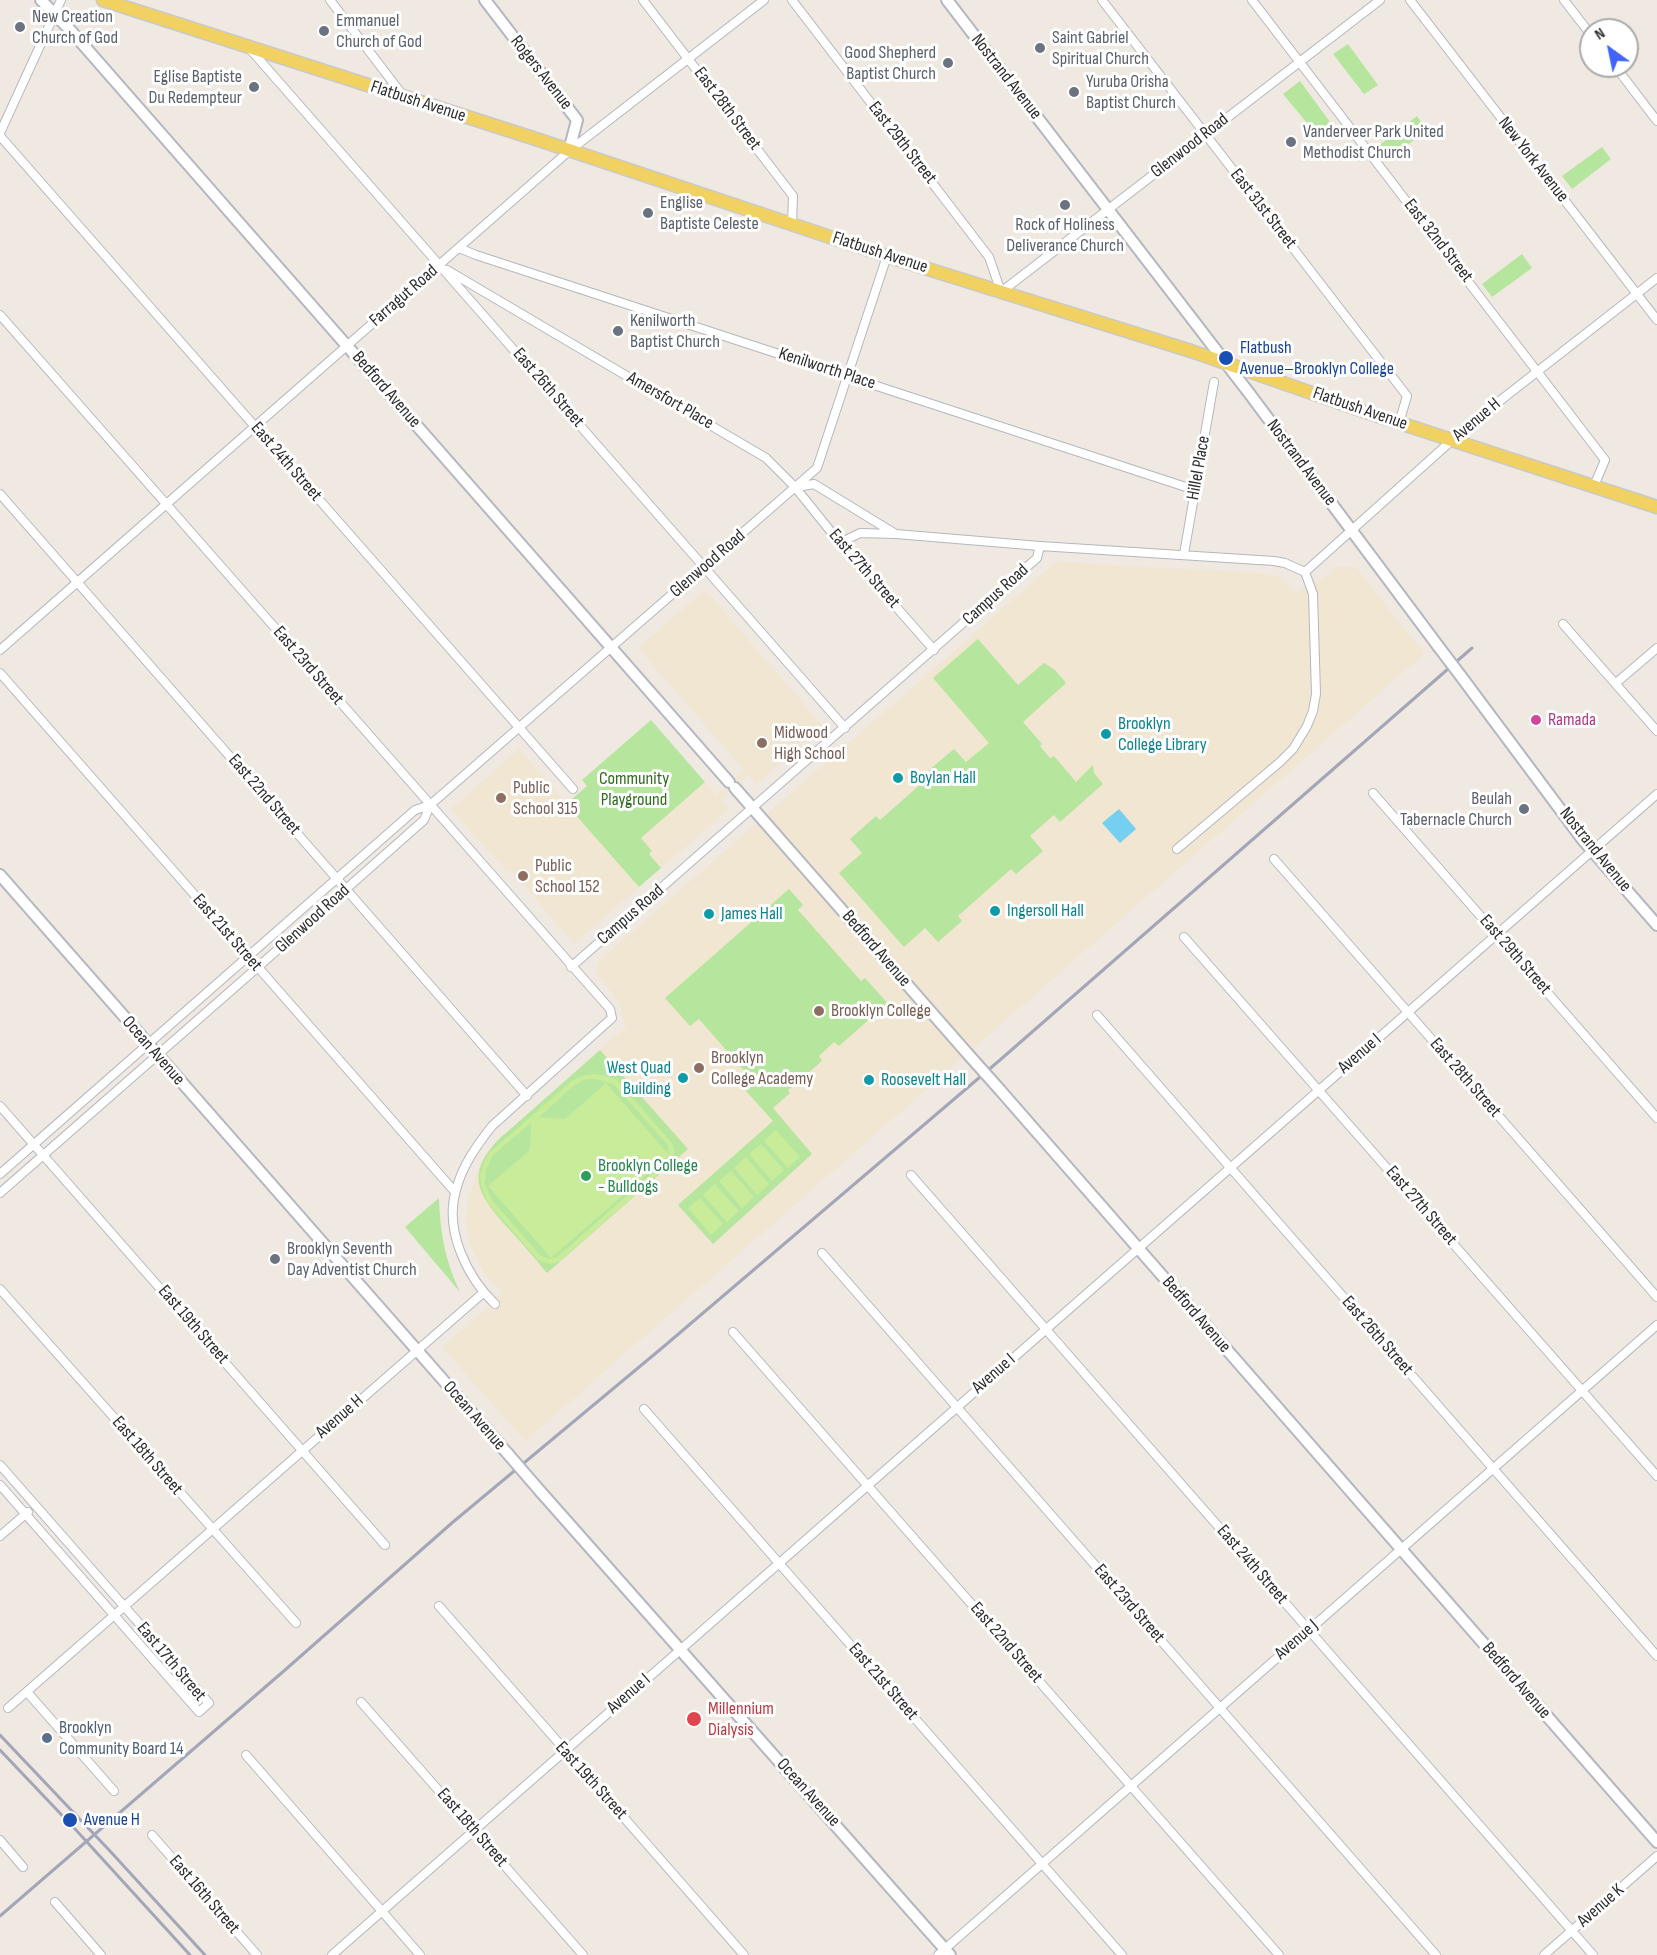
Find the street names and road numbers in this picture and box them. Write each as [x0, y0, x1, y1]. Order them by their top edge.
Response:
street label: Nostrand Avenue [966, 30, 1046, 124]
street label: Rogers Avenue [505, 32, 577, 114]
street label: East 28th Street [689, 63, 765, 155]
street label: Flatbush Avenue [368, 76, 468, 128]
street label: East 29th Street [863, 98, 941, 188]
street label: Glenwood Road [1147, 109, 1233, 183]
street label: New York Avenue [1493, 113, 1573, 207]
street label: East 31st Street [1225, 165, 1301, 253]
street label: East 32nd Street [1399, 195, 1477, 287]
street label: Flatbush Avenue [830, 227, 930, 279]
street label: Farragut Road [365, 260, 443, 332]
street label: Kenilworth Place [776, 343, 878, 395]
street label: East 26th Street [508, 344, 588, 432]
street label: Bedford Avenue [347, 347, 425, 433]
street label: Amersfort Place [623, 368, 717, 434]
street label: Flatbush Avenue [1310, 383, 1410, 435]
street label: Avenue H [1449, 394, 1505, 446]
street label: Nostrand Avenue [1262, 416, 1340, 510]
street label: East 24th Street [246, 418, 326, 506]
street label: Hillel Place [1183, 434, 1215, 502]
street label: Glenwood Road [666, 525, 750, 603]
street label: East 27th Street [824, 525, 904, 613]
street label: Campus Road [959, 560, 1033, 630]
street label: East 23rd Street [268, 622, 348, 710]
street label: East 22nd Street [223, 750, 305, 840]
street label: Nostrand Avenue [1554, 803, 1636, 897]
street label: Glenwood Road [271, 880, 355, 958]
street label: Campus Road [593, 880, 669, 950]
street label: East 21st Street [188, 890, 266, 976]
street label: Bedford Avenue [837, 906, 915, 992]
street label: East 29th Street [1475, 911, 1555, 999]
street label: Ocean Avenue [117, 1012, 189, 1090]
street label: Avenue I [1334, 1029, 1386, 1079]
street label: East 28th Street [1425, 1034, 1505, 1122]
street label: East 27th Street [1381, 1162, 1461, 1250]
street label: Bedford Avenue [1157, 1272, 1235, 1358]
street label: East 19th Street [153, 1281, 233, 1369]
street label: East 26th Street [1337, 1292, 1417, 1380]
street label: Avenue I [968, 1349, 1020, 1399]
street label: Ocean Avenue [438, 1377, 510, 1455]
street label: Avenue H [312, 1390, 368, 1444]
street label: East 18th Street [107, 1412, 187, 1500]
street label: East 24th Street [1212, 1521, 1292, 1609]
street label: East 23rd Street [1089, 1560, 1169, 1648]
street label: East 22nd Street [965, 1598, 1047, 1688]
street label: Avenue J [1271, 1615, 1323, 1665]
street label: East 17th Street [132, 1618, 210, 1706]
street label: Bedford Avenue [1477, 1638, 1555, 1724]
street label: East 21st Street [844, 1639, 922, 1725]
street label: Avenue I [603, 1669, 655, 1719]
street label: East 19th Street [550, 1738, 632, 1824]
street label: Ocean Avenue [772, 1754, 844, 1832]
street label: East 18th Street [432, 1784, 512, 1872]
street label: East 16th Street [164, 1851, 244, 1939]
street label: Avenue K [1573, 1880, 1629, 1932]

